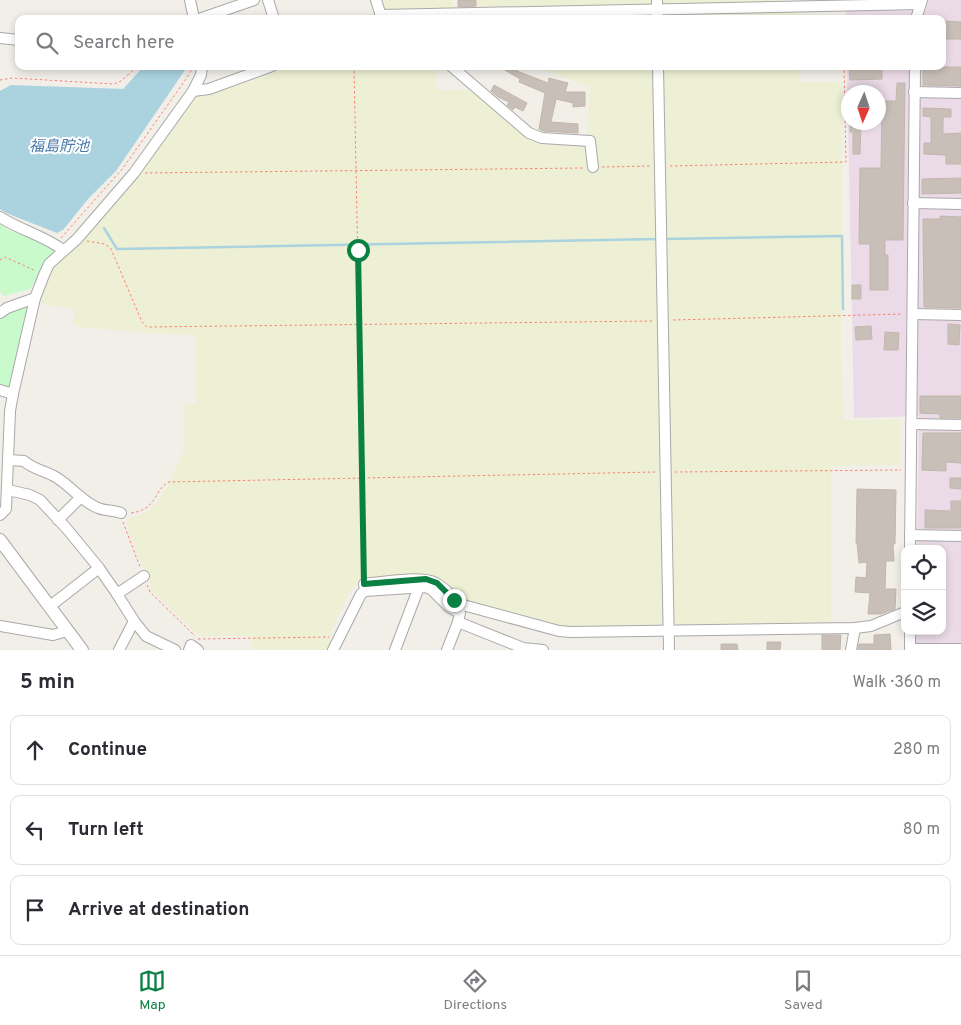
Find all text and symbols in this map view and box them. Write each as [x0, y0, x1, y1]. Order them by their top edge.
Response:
search box [15, 15, 946, 70]
icon: search [33, 29, 61, 57]
text: Search here [73, 31, 175, 55]
north arrow [841, 85, 886, 130]
water label: 福島貯池 [29, 138, 91, 157]
route start [347, 239, 370, 262]
map controls [901, 545, 946, 635]
button: locate [901, 545, 946, 590]
route end [443, 589, 466, 612]
button: layers [901, 590, 946, 635]
text: 5 min [20, 669, 75, 696]
text: Walk · 360 m [853, 673, 941, 693]
icon: ahead [21, 736, 49, 764]
text: Continue [68, 738, 147, 762]
text: 280 m [893, 740, 940, 760]
icon: left [21, 816, 49, 844]
text: Turn left [68, 818, 144, 842]
text: 80 m [903, 820, 940, 840]
icon: arrive [21, 896, 49, 924]
text: Arrive at destination [68, 898, 249, 922]
tab: Map [138, 967, 166, 1014]
tab: Directions [443, 967, 507, 1014]
tab: Saved [784, 967, 823, 1014]

